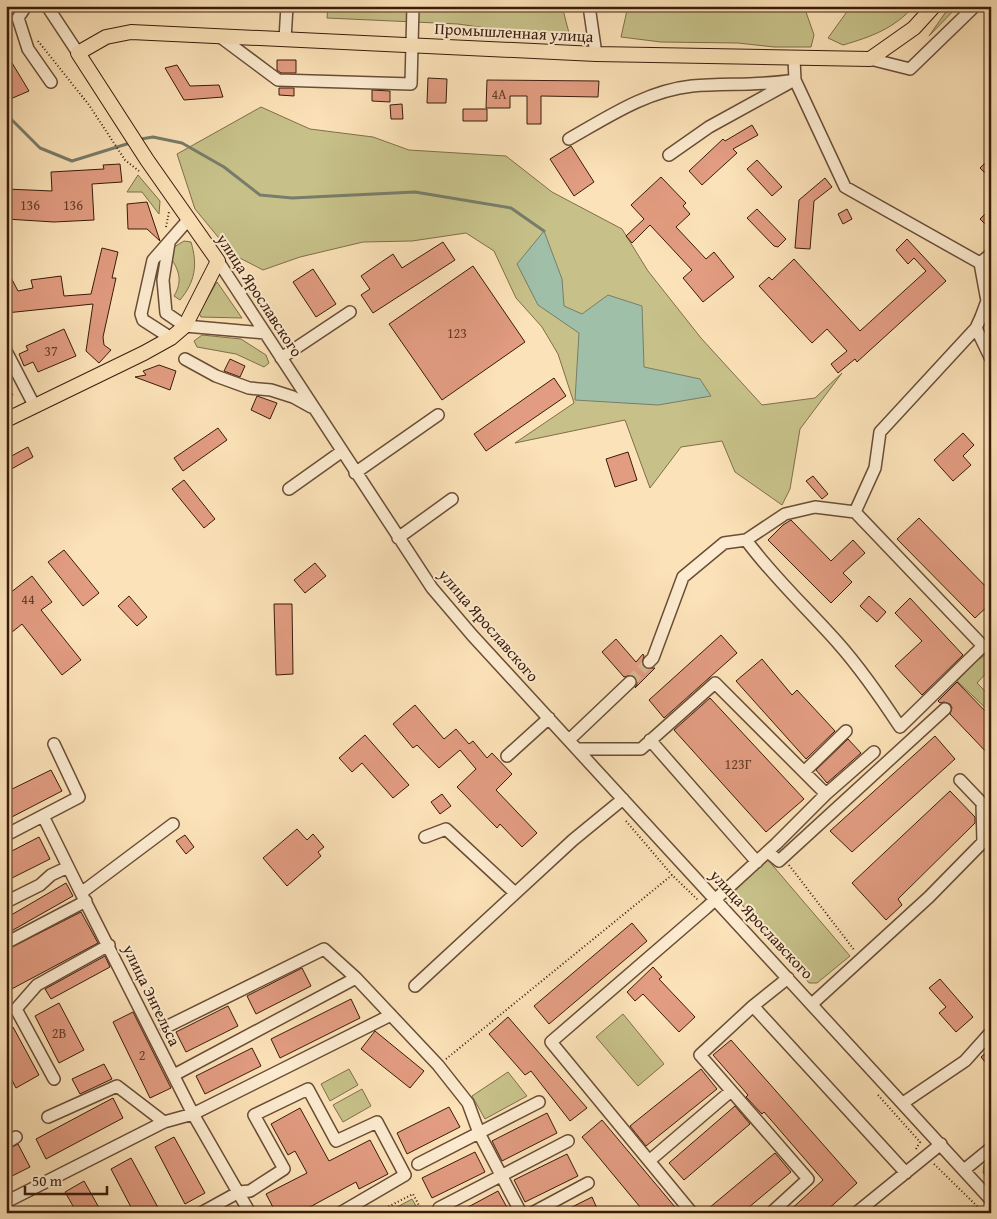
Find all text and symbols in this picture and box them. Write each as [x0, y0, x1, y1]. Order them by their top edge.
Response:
street label: Промышленная улица [434, 16, 594, 48]
house number: 4А [491, 84, 507, 104]
house number: 136 [20, 195, 40, 215]
house number: 136 [63, 195, 83, 215]
street label: улица Ярославского [211, 228, 309, 361]
house number: 123 [447, 323, 467, 343]
house number: 37 [44, 341, 58, 361]
street label: улица Ярославского [432, 562, 545, 687]
house number: 44 [21, 589, 35, 609]
house number: 123Г [724, 754, 752, 774]
street label: улица Ярославского [704, 863, 819, 984]
street label: улица Энгельса [117, 939, 187, 1050]
house number: 2В [52, 1023, 66, 1043]
house number: 2 [139, 1045, 145, 1065]
scale bar [25, 1164, 108, 1196]
text: 50 m [32, 1170, 63, 1191]

